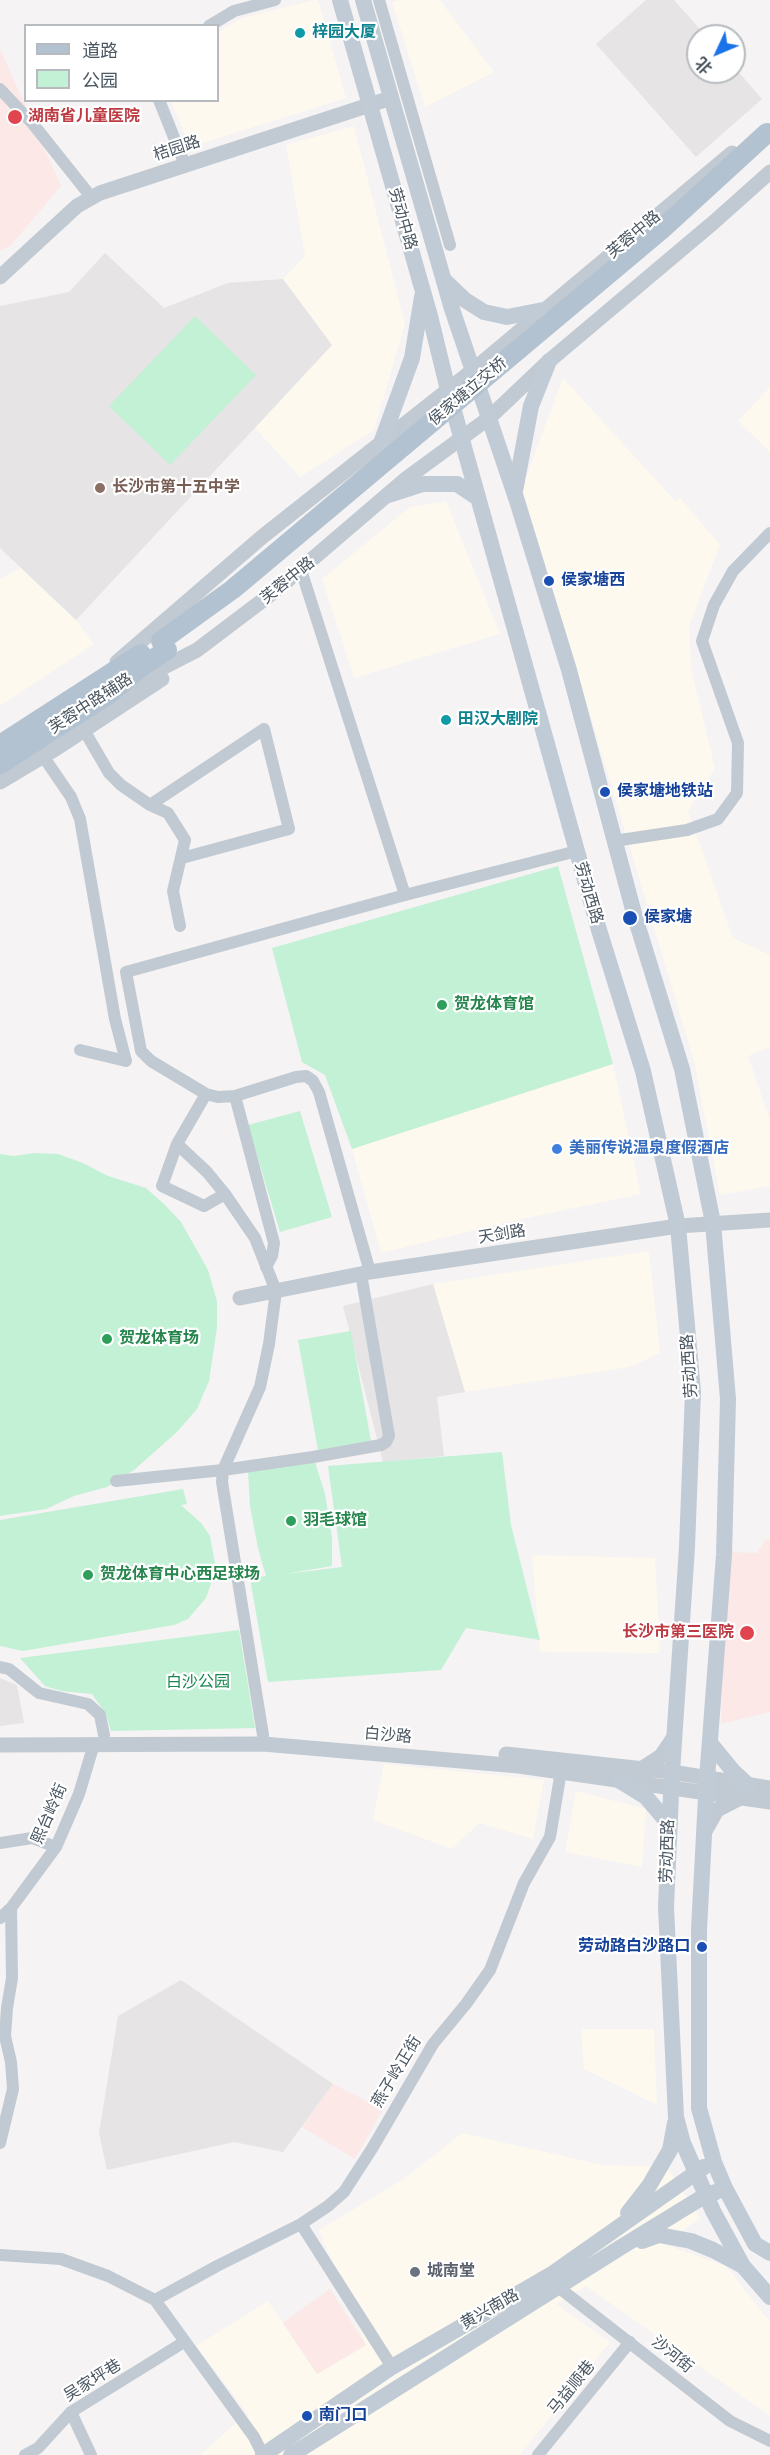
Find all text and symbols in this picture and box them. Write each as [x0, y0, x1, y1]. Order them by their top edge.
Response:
place label: 梓园大厦 [312, 23, 376, 43]
legend [24, 24, 219, 102]
north arrow [686, 24, 746, 84]
marker: 梓园大厦 [293, 26, 307, 40]
text: 道路 [82, 40, 118, 61]
text: 北 [692, 53, 717, 78]
text: 公园 [82, 70, 118, 91]
place label: 湖南省儿童医院 [28, 107, 140, 127]
marker: 湖南省儿童医院 [6, 108, 24, 126]
street label: 桔园路 [151, 132, 203, 166]
street label: 劳动中路 [384, 186, 420, 252]
street label: 芙蓉中路 [603, 207, 665, 263]
street label: 侯家塘立交桥 [425, 354, 511, 430]
place label: 长沙市第十五中学 [112, 478, 240, 498]
marker: 长沙市第十五中学 [93, 481, 107, 495]
street label: 芙蓉中路 [257, 553, 319, 609]
place label: 侯家塘西 [561, 571, 625, 591]
marker: 侯家塘西 [542, 574, 556, 588]
street label: 芙蓉中路辅路 [46, 670, 136, 738]
place label: 田汉大剧院 [458, 710, 538, 730]
marker: 田汉大剧院 [439, 713, 453, 727]
place label: 侯家塘地铁站 [617, 782, 713, 802]
marker: 侯家塘地铁站 [598, 785, 612, 799]
street label: 劳动西路 [570, 860, 606, 926]
place label: 侯家塘 [644, 908, 692, 928]
marker: 侯家塘 [621, 909, 639, 927]
place label: 贺龙体育馆 [454, 995, 534, 1015]
marker: 贺龙体育馆 [435, 998, 449, 1012]
place label: 美丽传说温泉度假酒店 [569, 1139, 729, 1159]
marker: 美丽传说温泉度假酒店 [550, 1142, 564, 1156]
street label: 天剑路 [477, 1222, 527, 1248]
place label: 贺龙体育场 [119, 1329, 199, 1349]
marker: 贺龙体育场 [100, 1332, 114, 1346]
street label: 劳动西路 [678, 1333, 702, 1399]
place label: 羽毛球馆 [303, 1511, 367, 1531]
marker: 羽毛球馆 [284, 1514, 298, 1528]
place label: 贺龙体育中心西足球场 [100, 1565, 260, 1585]
marker: 贺龙体育中心西足球场 [81, 1568, 95, 1582]
place label: 长沙市第三医院 [622, 1623, 734, 1643]
marker: 长沙市第三医院 [738, 1624, 756, 1642]
park label: 白沙公园 [166, 1673, 230, 1693]
street label: 白沙路 [363, 1724, 413, 1748]
street label: 熙台岭街 [28, 1781, 72, 1847]
street label: 劳动西路 [657, 1819, 679, 1883]
place label: 劳动路白沙路口 [578, 1937, 690, 1957]
marker: 劳动路白沙路口 [695, 1940, 709, 1954]
street label: 燕子岭正街 [368, 2033, 426, 2111]
place label: 城南堂 [427, 2262, 475, 2282]
marker: 城南堂 [408, 2265, 422, 2279]
street label: 黄兴南路 [457, 2286, 523, 2334]
street label: 沙河街 [647, 2332, 697, 2378]
street label: 吴家坪巷 [61, 2356, 125, 2406]
street label: 马益顺巷 [544, 2357, 600, 2419]
place label: 南门口 [319, 2406, 367, 2426]
marker: 南门口 [300, 2409, 314, 2423]

